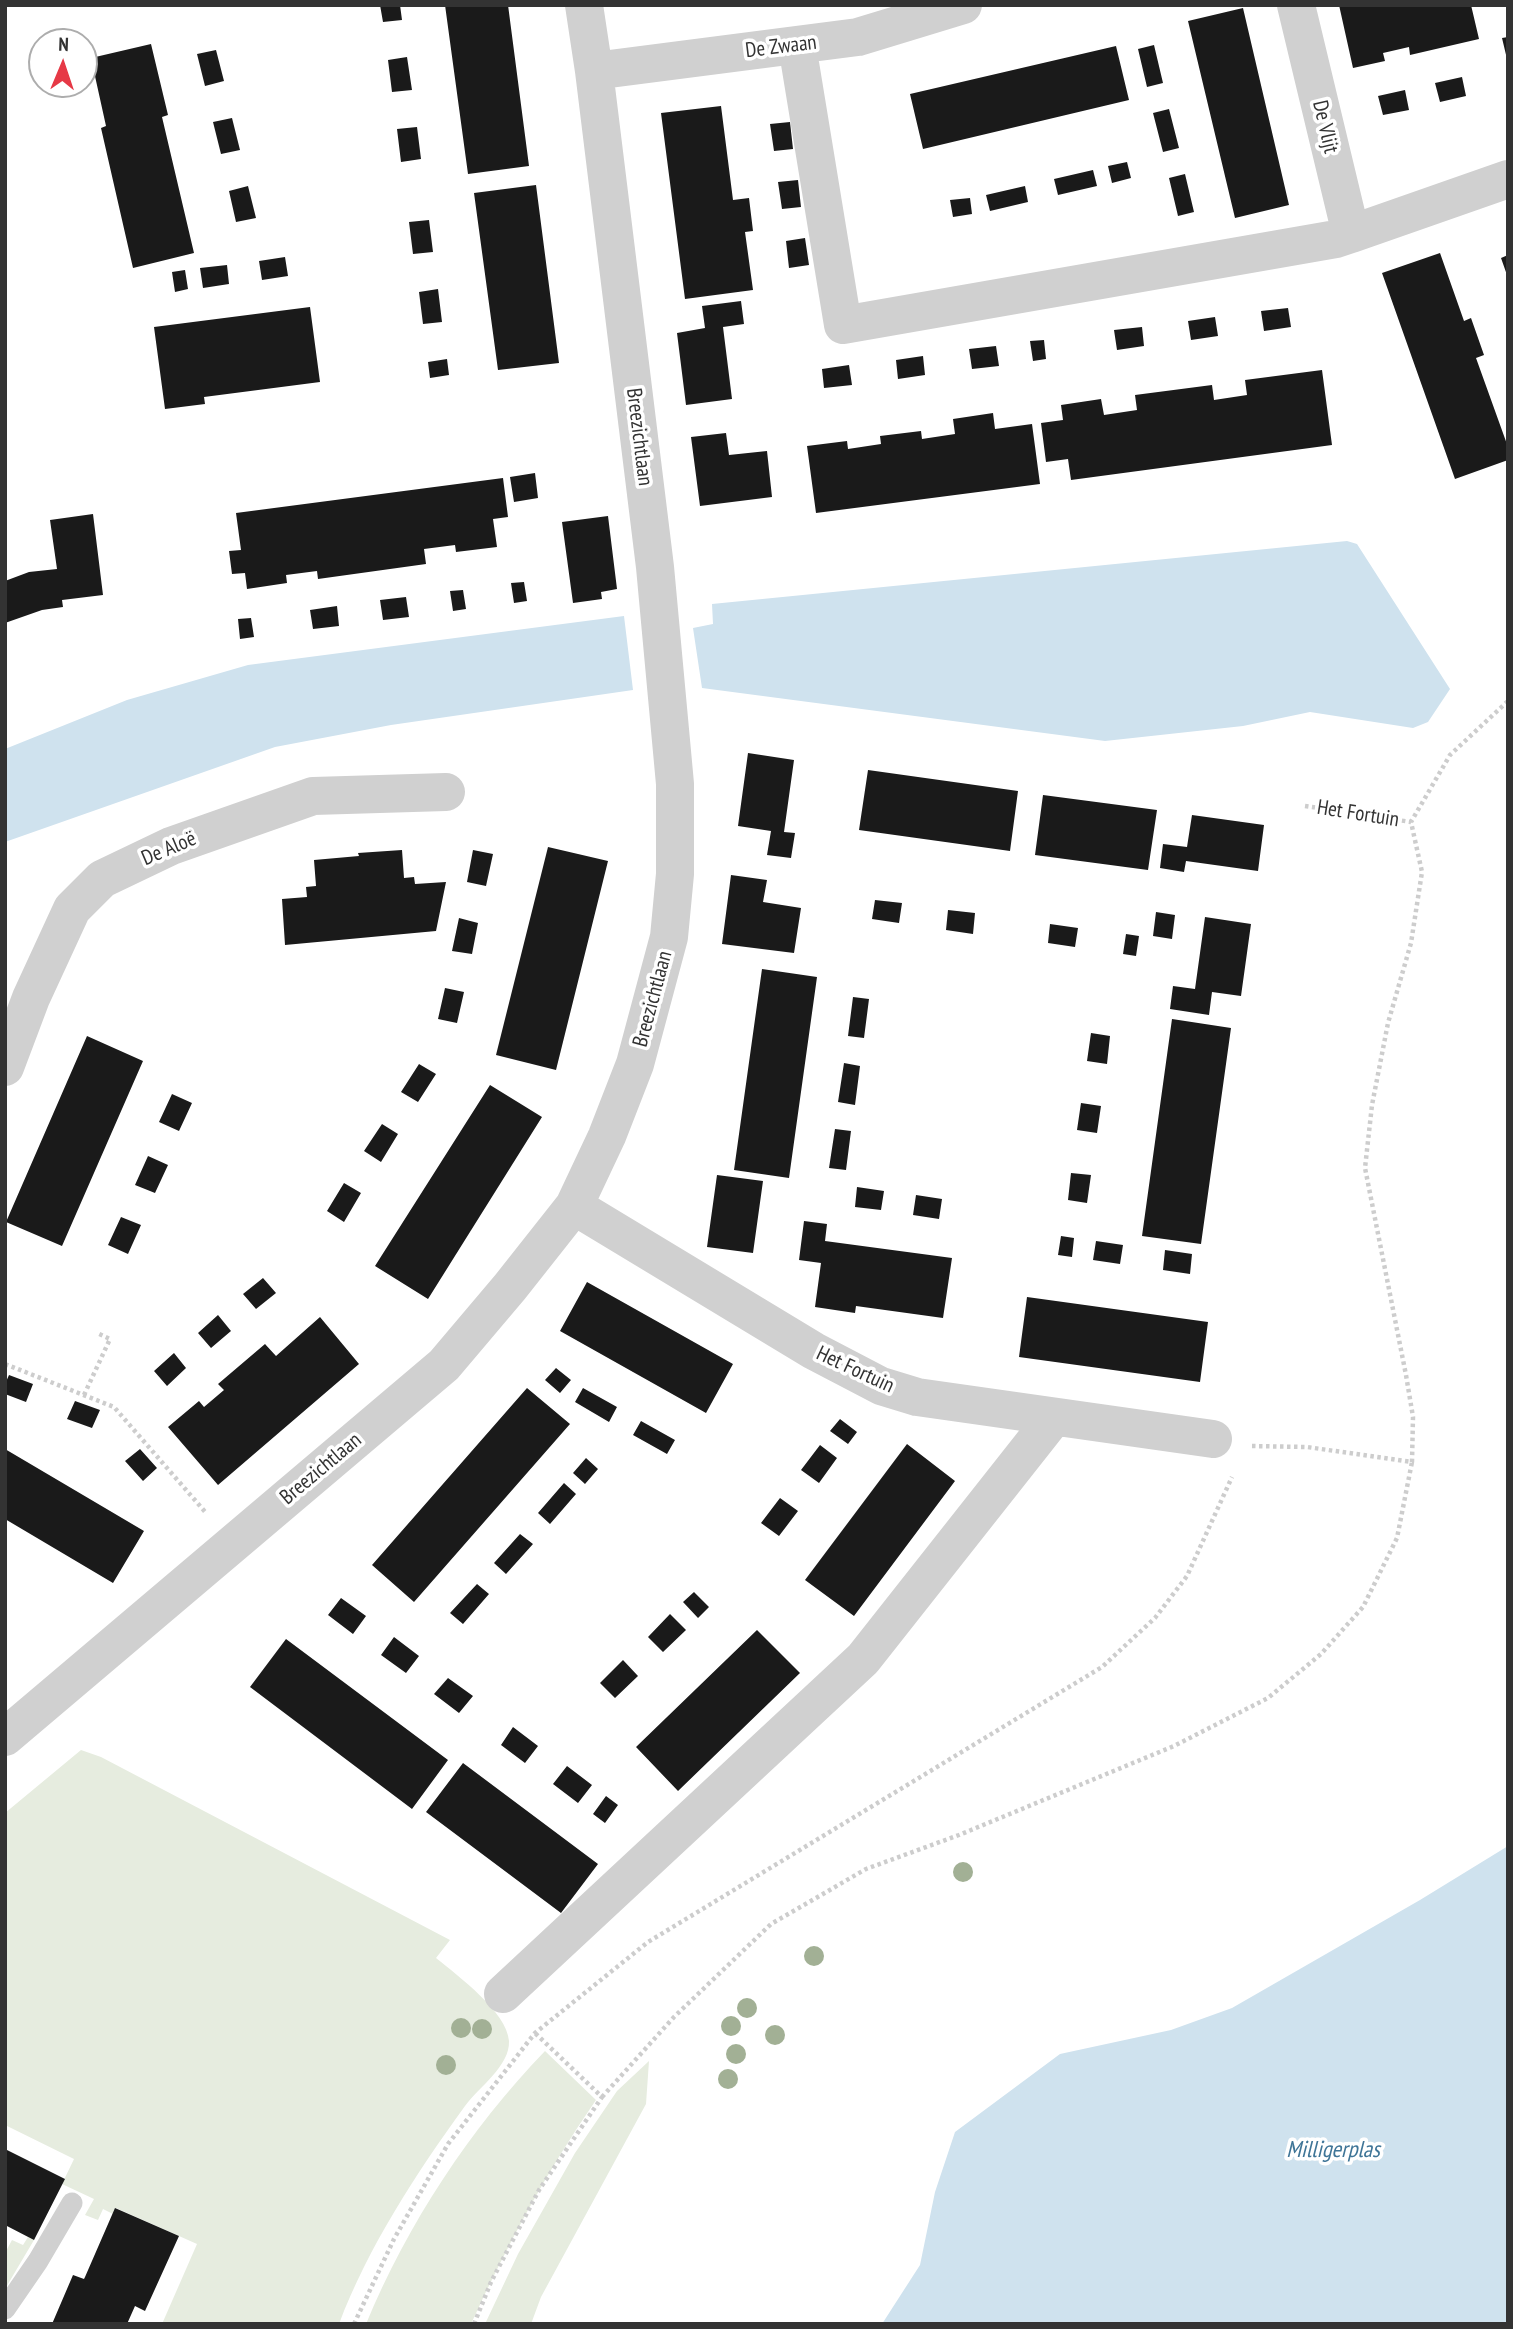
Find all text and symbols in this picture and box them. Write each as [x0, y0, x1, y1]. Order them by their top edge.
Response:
north arrow [28, 28, 98, 98]
street label: De Zwaan [744, 30, 818, 64]
text: N [58, 32, 69, 56]
street label: De Vlijt [1307, 98, 1343, 156]
street label: Breezichtlaan [621, 387, 657, 487]
street label: Het Fortuin [1315, 795, 1401, 833]
street label: De Aloë [138, 826, 200, 872]
street label: Breezichtlaan [628, 948, 678, 1050]
street label: Het Fortuin [812, 1341, 898, 1399]
street label: Breezichtlaan [275, 1428, 367, 1510]
water label: Milligerplas [1286, 2136, 1380, 2164]

